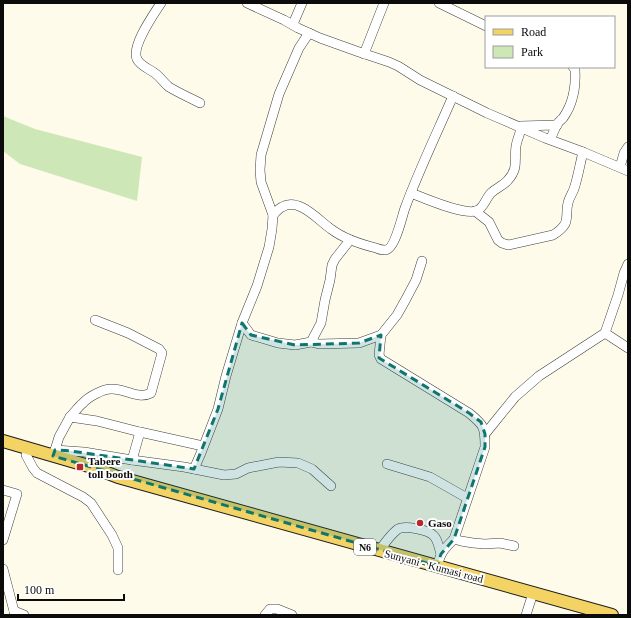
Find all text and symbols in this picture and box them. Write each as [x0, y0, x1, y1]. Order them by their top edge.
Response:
legend [485, 16, 615, 68]
text: Road [521, 25, 546, 39]
text: Park [521, 45, 543, 59]
place label: Tabere toll booth [88, 455, 133, 480]
marker: Tabere toll booth [75, 462, 85, 472]
place label: Gaso [428, 517, 452, 529]
marker: Gaso [415, 518, 425, 528]
road number: N6 [354, 539, 376, 555]
street label: Sunyani - Kumasi road [383, 547, 485, 585]
scale bar [18, 576, 124, 602]
text: 100 m [24, 583, 55, 597]

